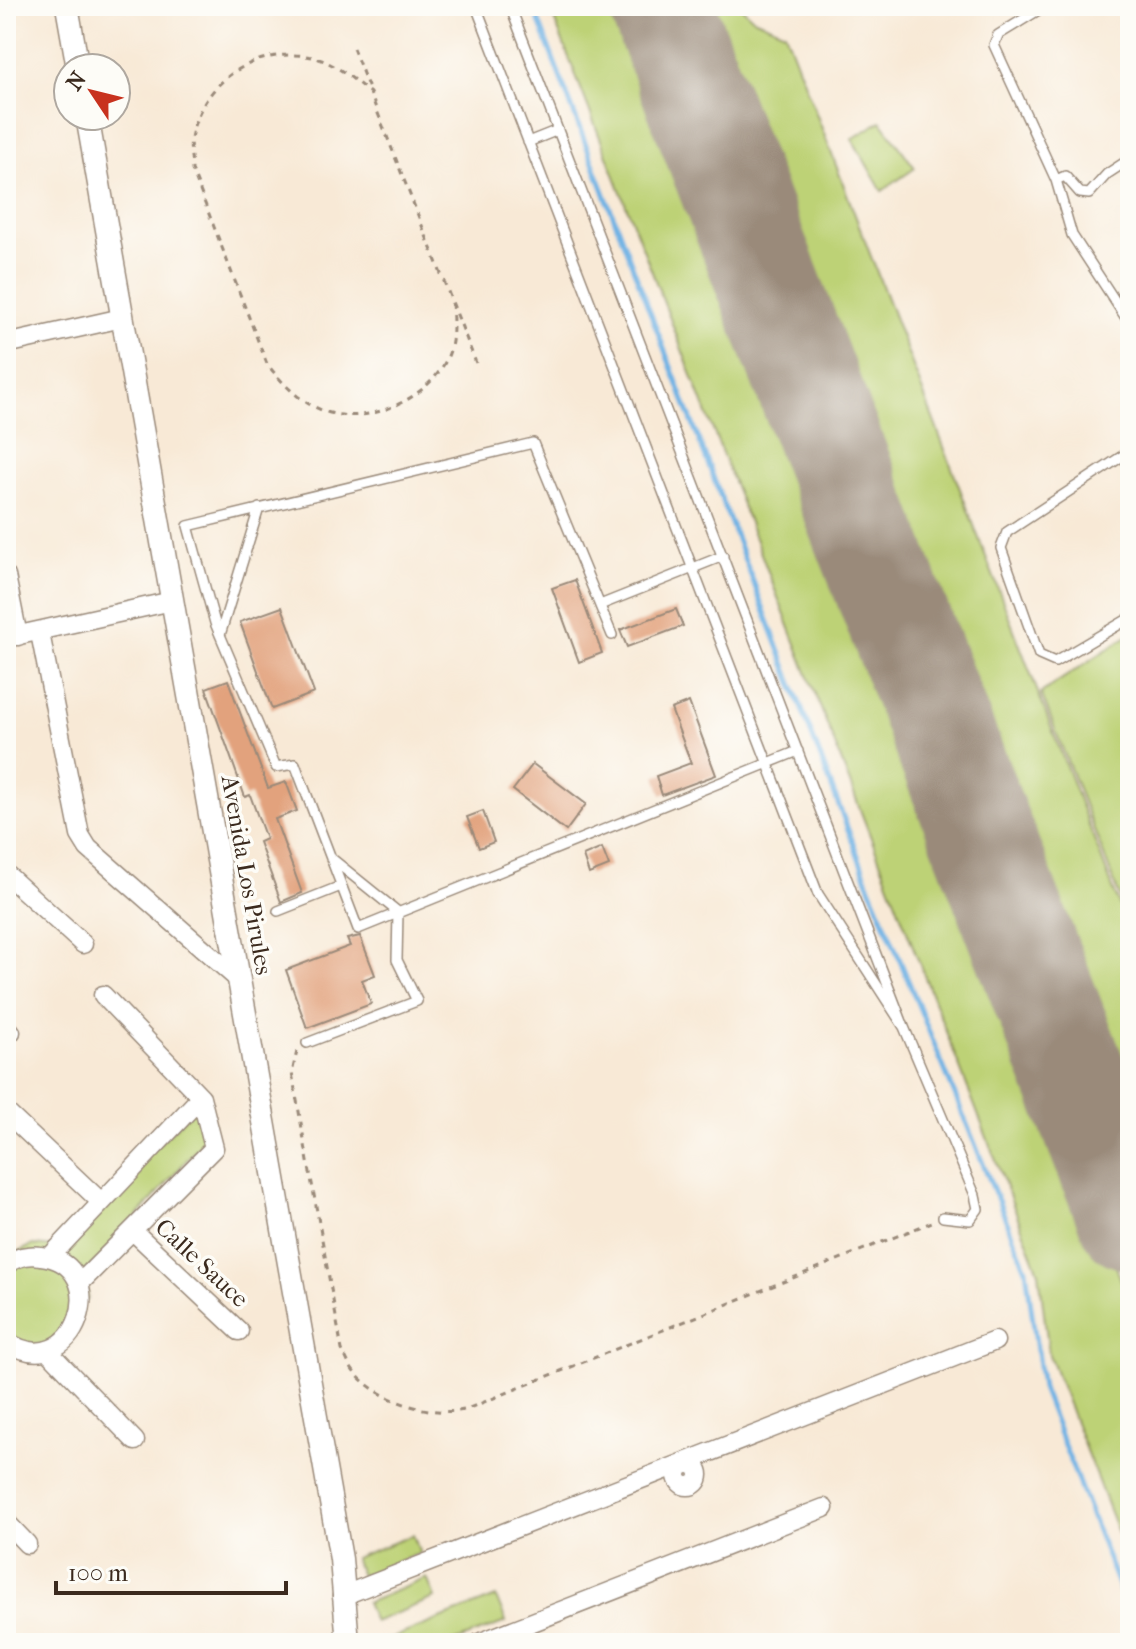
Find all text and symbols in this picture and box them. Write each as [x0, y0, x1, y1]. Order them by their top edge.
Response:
north arrow [52, 52, 132, 132]
text: N [61, 67, 92, 95]
street label: Avenida Los Pirules [215, 772, 278, 977]
street label: Calle Sauce [150, 1213, 254, 1313]
scale bar [56, 1545, 286, 1595]
text: 100 m [68, 1559, 128, 1587]

